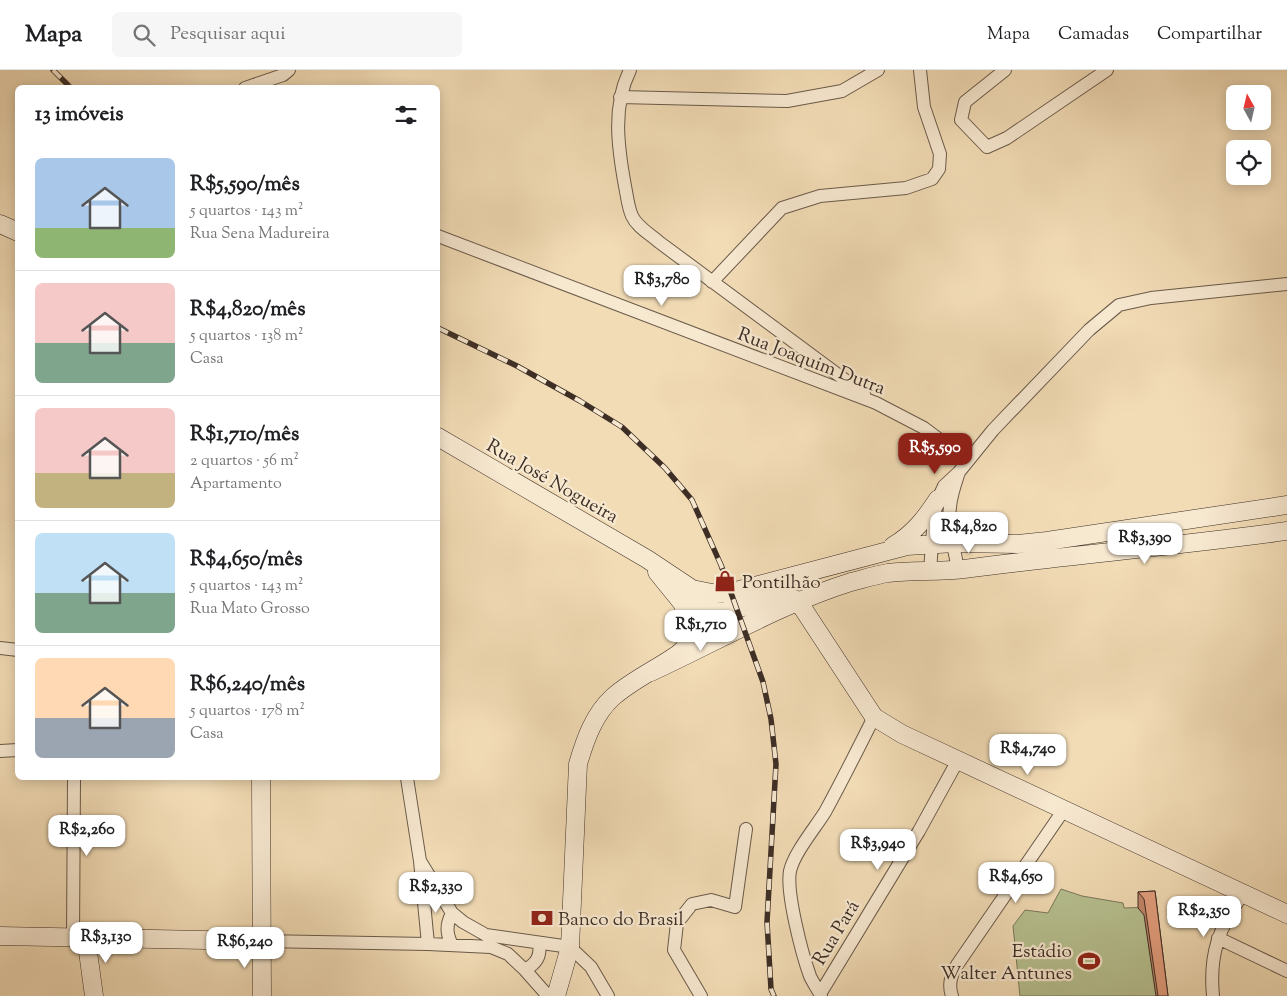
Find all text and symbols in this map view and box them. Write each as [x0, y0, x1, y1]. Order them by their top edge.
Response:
search box [112, 12, 462, 57]
text: Mapa [25, 18, 82, 52]
icon: search [130, 21, 158, 49]
text: Pesquisar aqui [170, 21, 286, 48]
text: Mapa [987, 22, 1030, 48]
text: Camadas [1058, 22, 1129, 48]
text: Compartilhar [1157, 22, 1262, 48]
north arrow [1226, 85, 1271, 130]
map controls [1226, 85, 1271, 185]
text: 13 imóveis [35, 100, 123, 130]
icon: filters [392, 101, 420, 129]
button: locate [1226, 140, 1271, 185]
text: R$5,590/mês [190, 170, 300, 200]
icon: home [75, 178, 135, 238]
text: 5 quartos · 143 m² [190, 200, 303, 223]
text: Rua Sena Madureira [190, 223, 330, 246]
pin: R$3,780 [616, 264, 708, 307]
text: R$3,780 [635, 269, 689, 292]
text: R$4,820/mês [190, 295, 305, 325]
icon: home [75, 303, 135, 363]
street label: Rua Joaquim Dutra [733, 322, 889, 403]
text: 5 quartos · 138 m² [190, 325, 303, 348]
text: Casa [190, 348, 224, 371]
text: R$1,710/mês [190, 420, 299, 450]
icon: home [75, 428, 135, 488]
pin: R$5,590 [889, 432, 981, 475]
street label: Rua José Nogueira [481, 433, 623, 531]
text: R$5,590 [909, 437, 961, 460]
text: 2 quartos · 56 m² [190, 450, 299, 473]
text: Apartamento [190, 473, 282, 496]
pin: R$4,820 [923, 512, 1015, 554]
text: R$4,820 [941, 516, 997, 539]
pin: R$3,390 [1099, 522, 1191, 565]
text: R$3,390 [1118, 527, 1172, 550]
text: R$4,650/mês [190, 545, 302, 575]
icon: home [75, 553, 135, 613]
shop icon: Pontilhão [712, 568, 738, 594]
place label: Pontilhão [742, 570, 821, 597]
text: 5 quartos · 143 m² [190, 575, 303, 598]
text: Rua Mato Grosso [190, 598, 310, 621]
pin: R$1,710 [655, 610, 747, 652]
text: R$1,710 [675, 614, 727, 637]
text: R$6,240/mês [190, 670, 305, 700]
icon: home [75, 678, 135, 738]
text: 5 quartos · 178 m² [190, 700, 305, 723]
text: Casa [190, 723, 224, 746]
pin: R$4,740 [982, 734, 1074, 776]
text: R$4,740 [1000, 738, 1056, 761]
pin: R$2,260 [41, 814, 133, 857]
text: R$2,260 [59, 819, 115, 842]
pin: R$3,940 [832, 828, 924, 871]
text: R$3,940 [851, 833, 905, 856]
pin: R$4,650 [970, 862, 1062, 904]
text: R$4,650 [989, 866, 1043, 889]
pin: R$2,330 [390, 872, 482, 914]
text: R$2,330 [410, 876, 462, 899]
street label: Rua Pará [807, 895, 867, 971]
pin: R$2,350 [1158, 896, 1250, 938]
text: R$2,350 [1178, 900, 1230, 923]
bank icon: Banco do Brasil [529, 905, 555, 931]
place label: Banco do Brasil [558, 907, 684, 934]
pin: R$3,130 [60, 922, 152, 964]
text: R$3,130 [81, 926, 131, 949]
pin: R$6,240 [199, 926, 291, 969]
text: R$6,240 [217, 931, 273, 954]
place label: Estádio Walter Antunes [940, 939, 1072, 988]
sports icon: Estádio Walter Antunes [1076, 948, 1102, 974]

